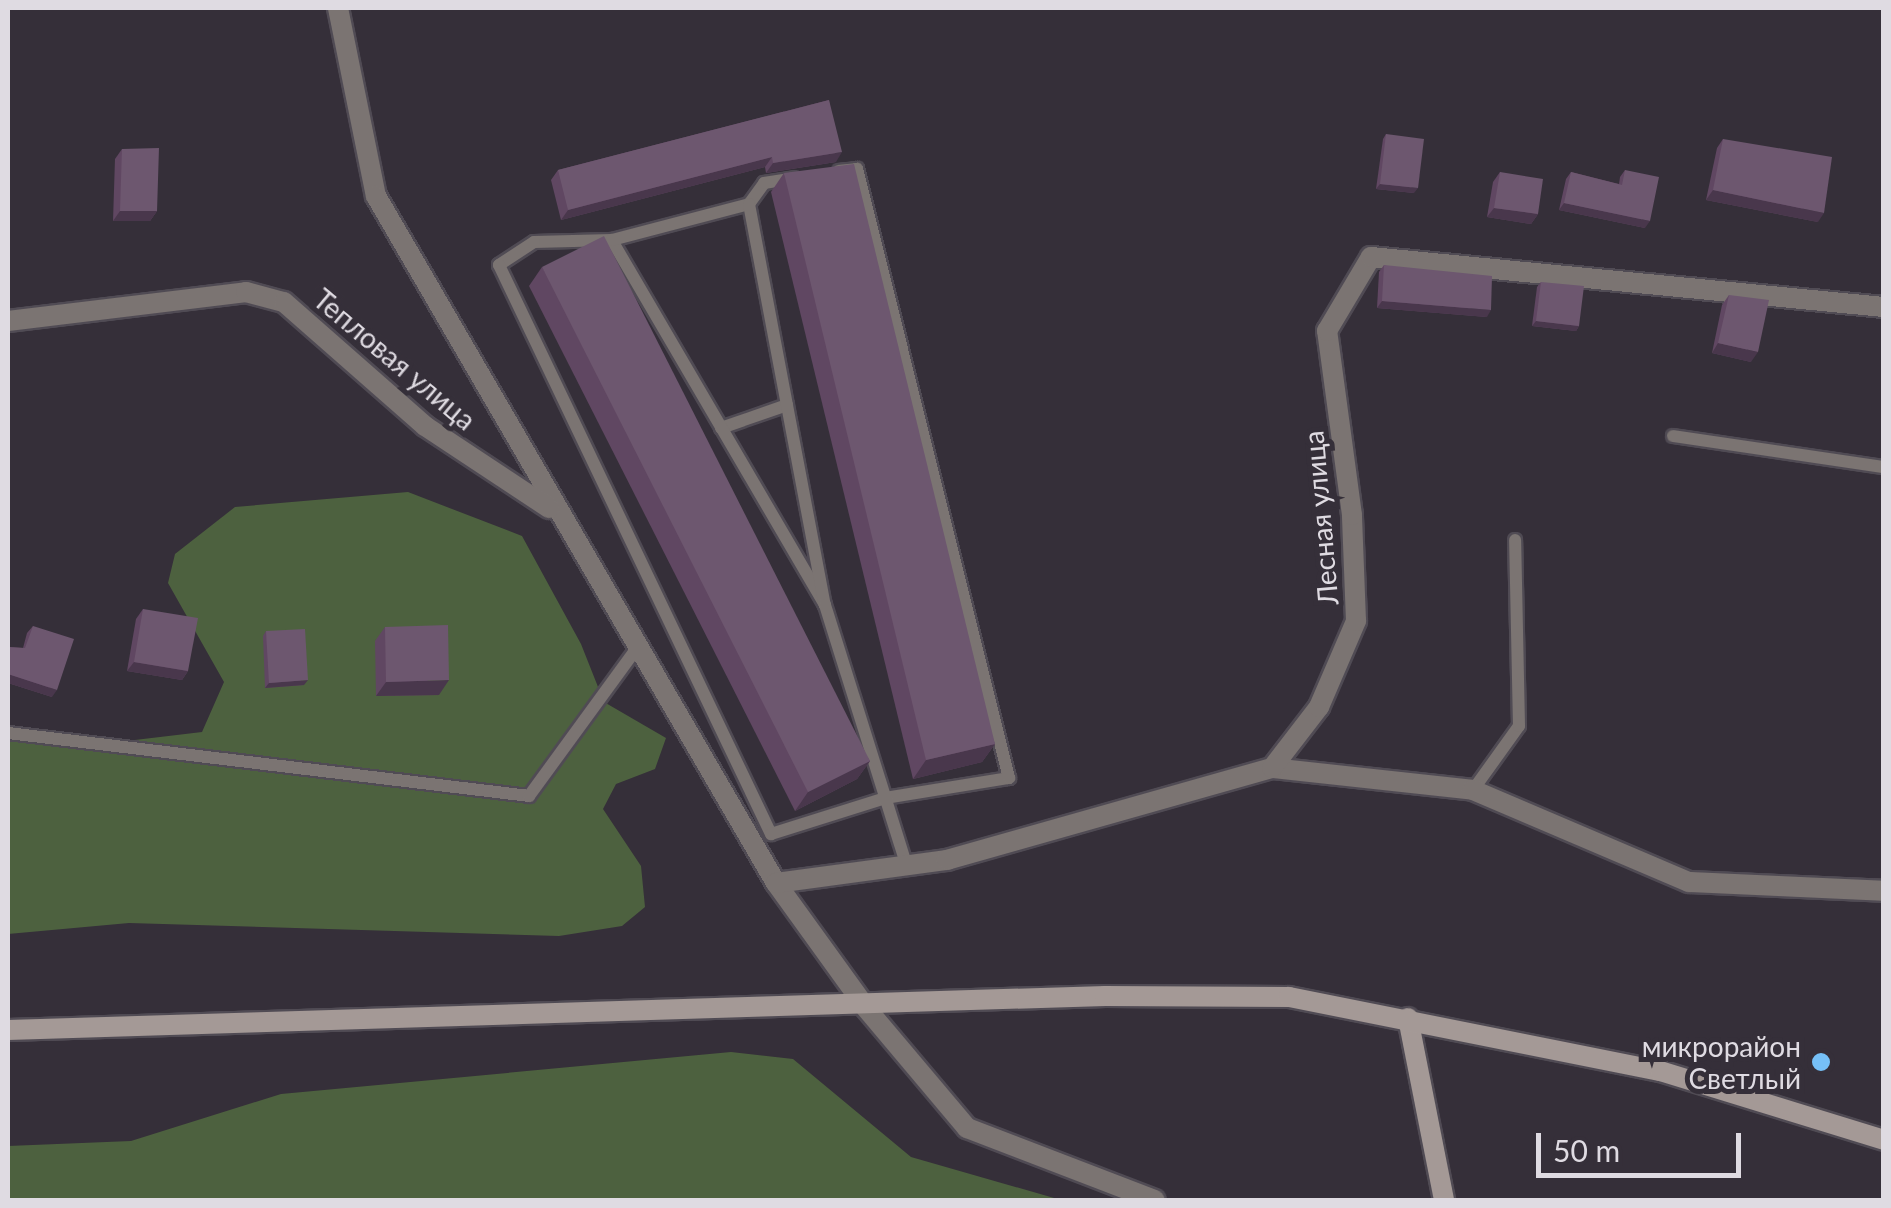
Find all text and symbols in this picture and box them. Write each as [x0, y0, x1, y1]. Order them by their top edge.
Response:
street label: Тепловая улица [307, 281, 483, 437]
street label: Лесная улица [1296, 429, 1344, 607]
place label: микрорайон Светлый [1642, 1029, 1801, 1095]
marker: микрорайон Светлый [1810, 1051, 1832, 1073]
scale bar [1541, 1113, 1746, 1175]
text: 50 m [1553, 1132, 1620, 1168]

